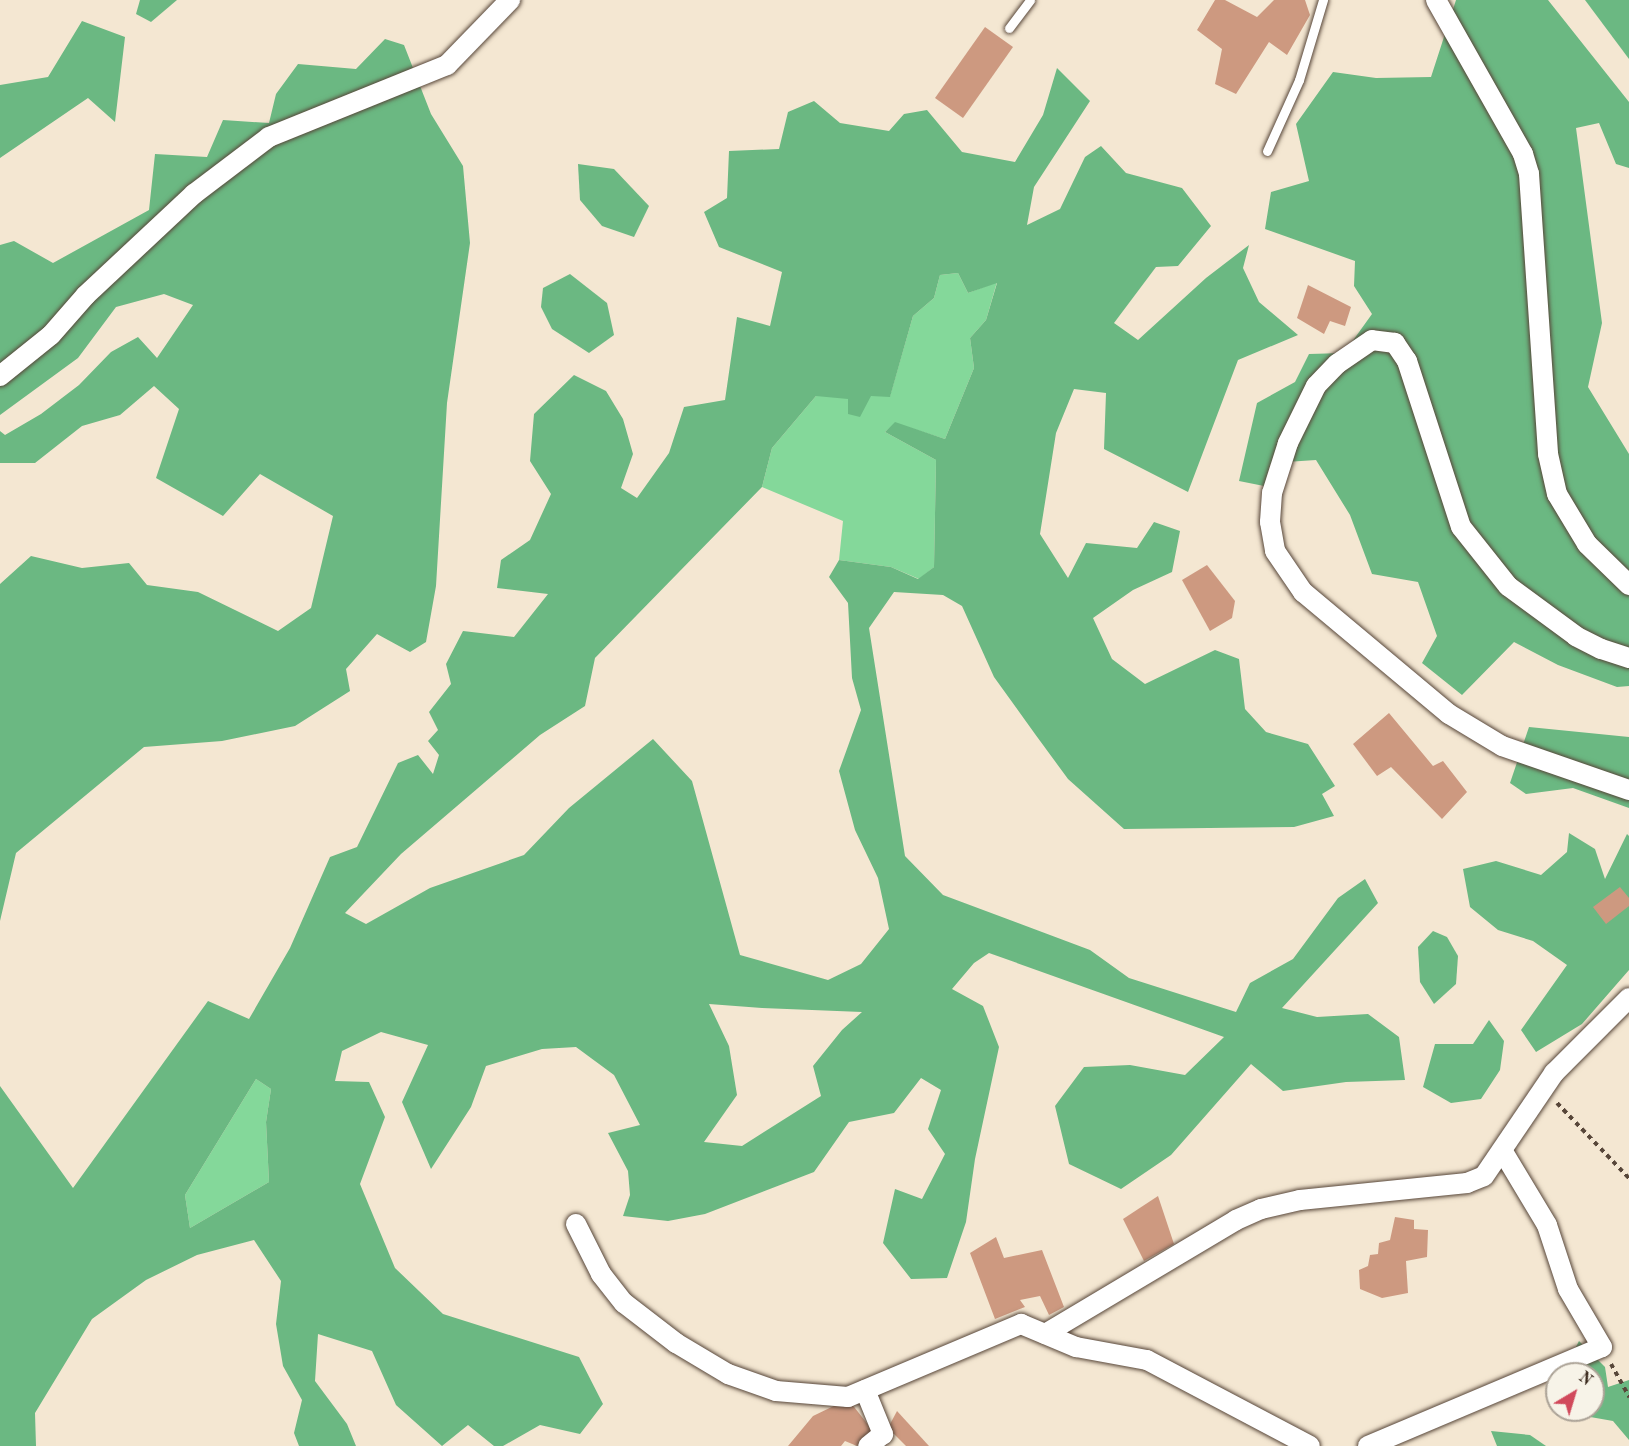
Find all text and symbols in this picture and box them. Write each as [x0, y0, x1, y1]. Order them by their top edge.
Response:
north arrow [1545, 1362, 1605, 1422]
text: N [1575, 1369, 1595, 1389]

